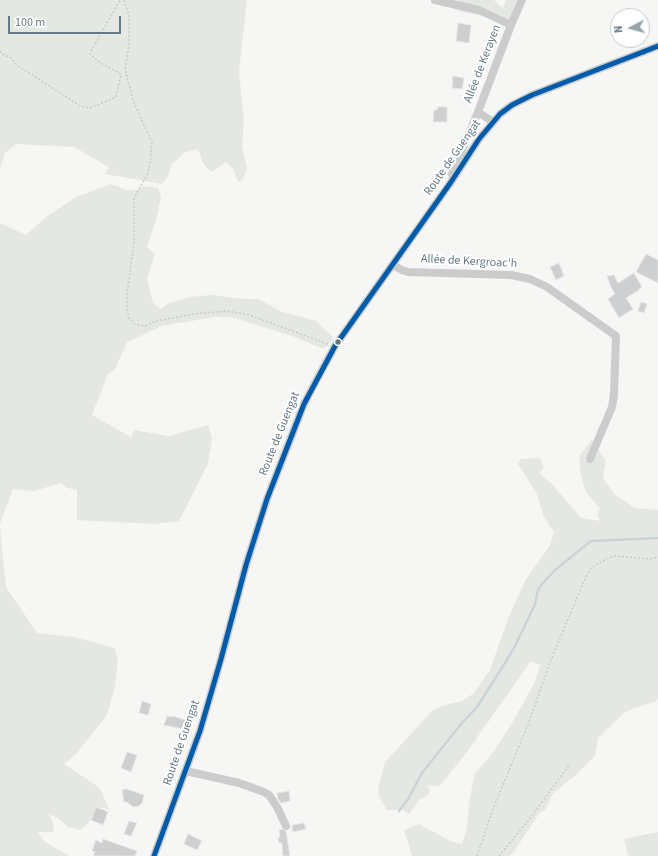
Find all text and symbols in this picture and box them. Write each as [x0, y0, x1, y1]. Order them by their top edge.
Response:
scale bar [10, 8, 123, 34]
north arrow [610, 8, 650, 48]
text: 100 m [15, 14, 45, 31]
street label: Allée de Kerayen [461, 23, 505, 105]
text: N [611, 25, 626, 34]
street label: Route de Guengat [422, 117, 484, 199]
street label: Allée de Kergroac'h [421, 252, 517, 272]
unlabelled marker [333, 337, 343, 347]
street label: Route de Guengat [257, 390, 303, 478]
street label: Route de Guengat [161, 698, 203, 788]

